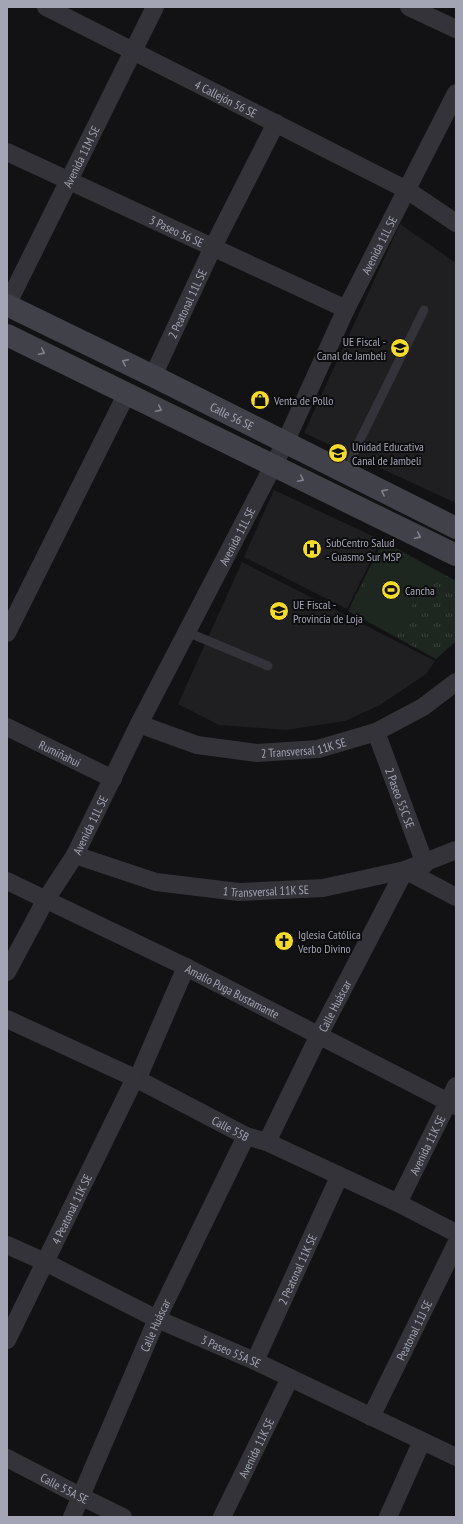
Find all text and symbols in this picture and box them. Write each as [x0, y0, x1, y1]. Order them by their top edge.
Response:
street label: 4 Callejón 56 SE [192, 76, 260, 120]
street label: Avenida 11M SE [59, 123, 102, 190]
street label: 3 Paseo 56 SE [147, 212, 206, 250]
street label: Avenida 11L SE [357, 213, 400, 277]
street label: 2 Peatonal 11L SE [164, 266, 209, 341]
place label: UE Fiscal - Canal de Jambelí [317, 334, 386, 363]
school or university icon: UE Fiscal - Canal de Jambelí [389, 337, 411, 359]
one-way arrow [38, 347, 45, 355]
one-way arrow [122, 360, 129, 367]
shop icon: Venta de Pollo [249, 389, 271, 411]
place label: Venta de Pollo [273, 393, 334, 408]
street label: Calle 56 SE [208, 399, 257, 433]
one-way arrow [155, 404, 162, 412]
place label: Unidad Educativa Canal de Jambeli [352, 439, 424, 468]
school or university icon: Unidad Educativa Canal de Jambeli [327, 442, 349, 464]
one-way arrow [297, 474, 304, 481]
one-way arrow [380, 489, 388, 497]
street label: Avenida 11L SE [215, 504, 258, 568]
one-way arrow [413, 531, 421, 539]
place label: SubCentro Salud - Guasmo Sur MSP [326, 535, 402, 564]
hospital icon: SubCentro Salud - Guasmo Sur MSP [301, 538, 323, 560]
sports icon: Cancha [380, 579, 402, 601]
place label: Cancha [405, 583, 435, 598]
place label: UE Fiscal - Provincia de Loja [293, 597, 363, 626]
school or university icon: UE Fiscal - Provincia de Loja [268, 600, 290, 622]
street label: 2 Transversal 11K SE [260, 734, 348, 760]
street label: Rumiñahui [37, 736, 83, 770]
street label: 2 Paseo 55C SE [382, 765, 418, 830]
street label: Avenida 11L SE [69, 793, 110, 857]
street label: 1 Transversal 11K SE [222, 881, 309, 900]
place label: Iglesia Católica Verbo Divino [297, 927, 361, 956]
church icon: Iglesia Católica Verbo Divino [273, 930, 295, 952]
street label: Amalio Puga Bustamante [183, 961, 282, 1021]
street label: Calle Huáscar [315, 977, 354, 1034]
street label: Calle 55B [210, 1112, 252, 1144]
street label: Avenida 11K SE [406, 1112, 448, 1177]
street label: 4 Peatonal 11K SE [48, 1171, 94, 1246]
street label: 2 Peatonal 11K SE [274, 1231, 320, 1307]
street label: Calle Huáscar [136, 1296, 174, 1354]
street label: Peatonal 11J SE [393, 1297, 435, 1363]
street label: 3 Paseo 55A SE [199, 1331, 263, 1370]
street label: Avenida 11K SE [235, 1415, 277, 1480]
street label: Calle 55A SE [38, 1469, 91, 1507]

